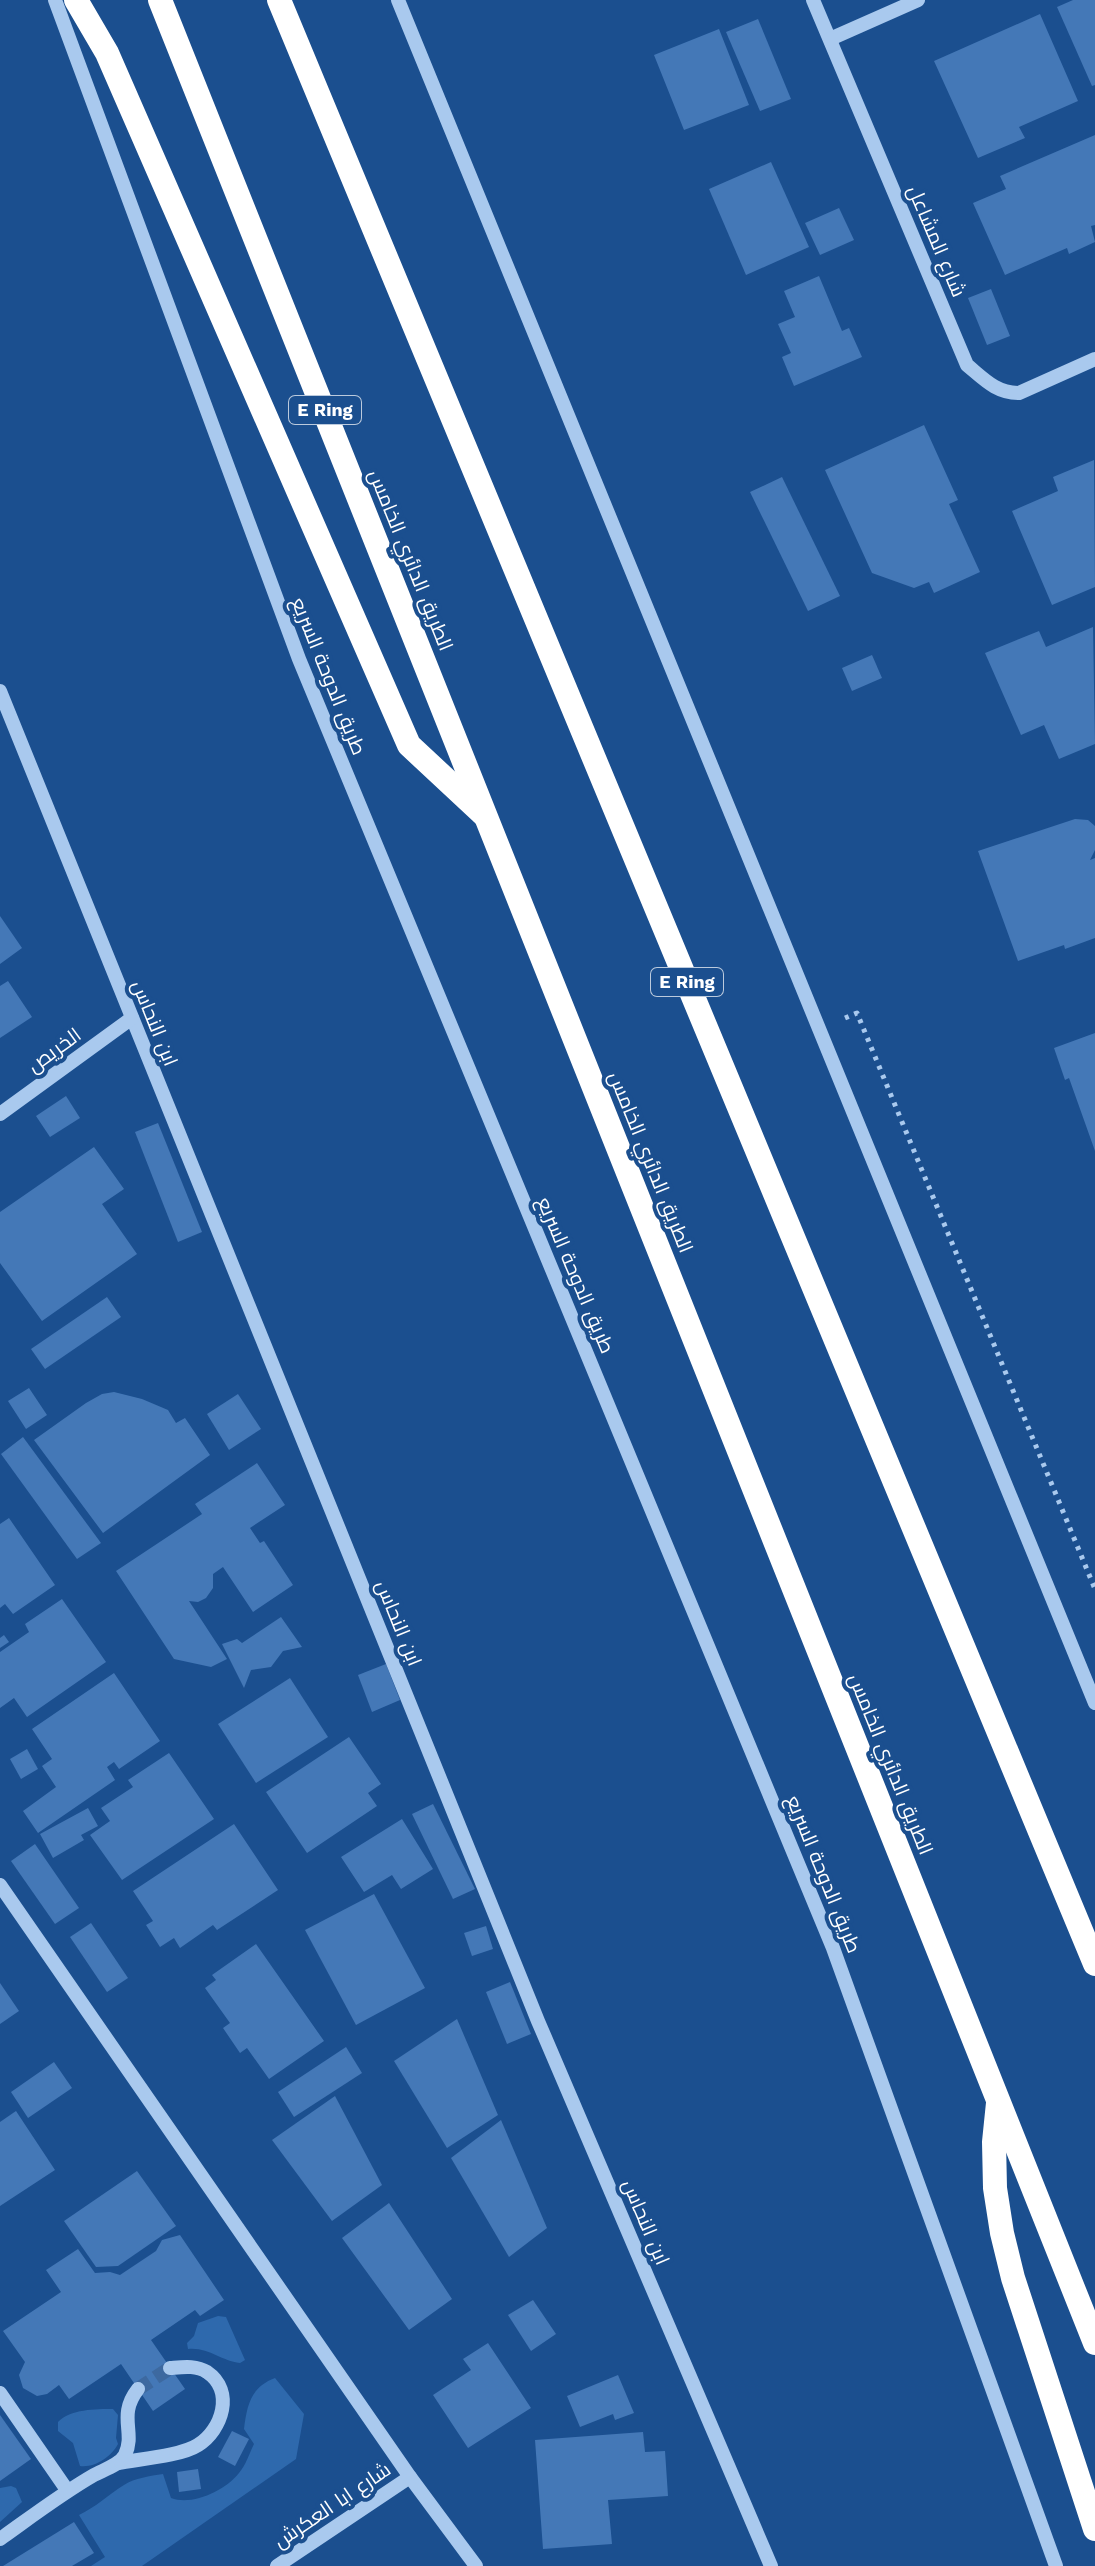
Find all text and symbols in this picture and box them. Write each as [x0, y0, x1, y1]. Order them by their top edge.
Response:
street label: شارع المشاعل [901, 182, 971, 301]
road number: E Ring [289, 396, 361, 424]
street label: الطريق الدائري الخامس [360, 466, 458, 656]
street label: طريق الدوحة السريع [285, 594, 372, 759]
road number: E Ring [651, 968, 723, 996]
street label: ابن النحاس [126, 977, 183, 1070]
street label: الخريص [23, 1023, 86, 1078]
street label: الطريق الدائري الخامس [600, 1068, 698, 1258]
street label: طريق الدوحة السريع [530, 1193, 620, 1358]
street label: ابن النحاس [370, 1577, 427, 1670]
street label: الطريق الدائري الخامس [840, 1670, 938, 1860]
street label: طريق الدوحة السريع [780, 1792, 867, 1957]
street label: ابن النحاس [616, 2176, 675, 2269]
street label: شارع ابا العكرش [269, 2457, 396, 2555]

